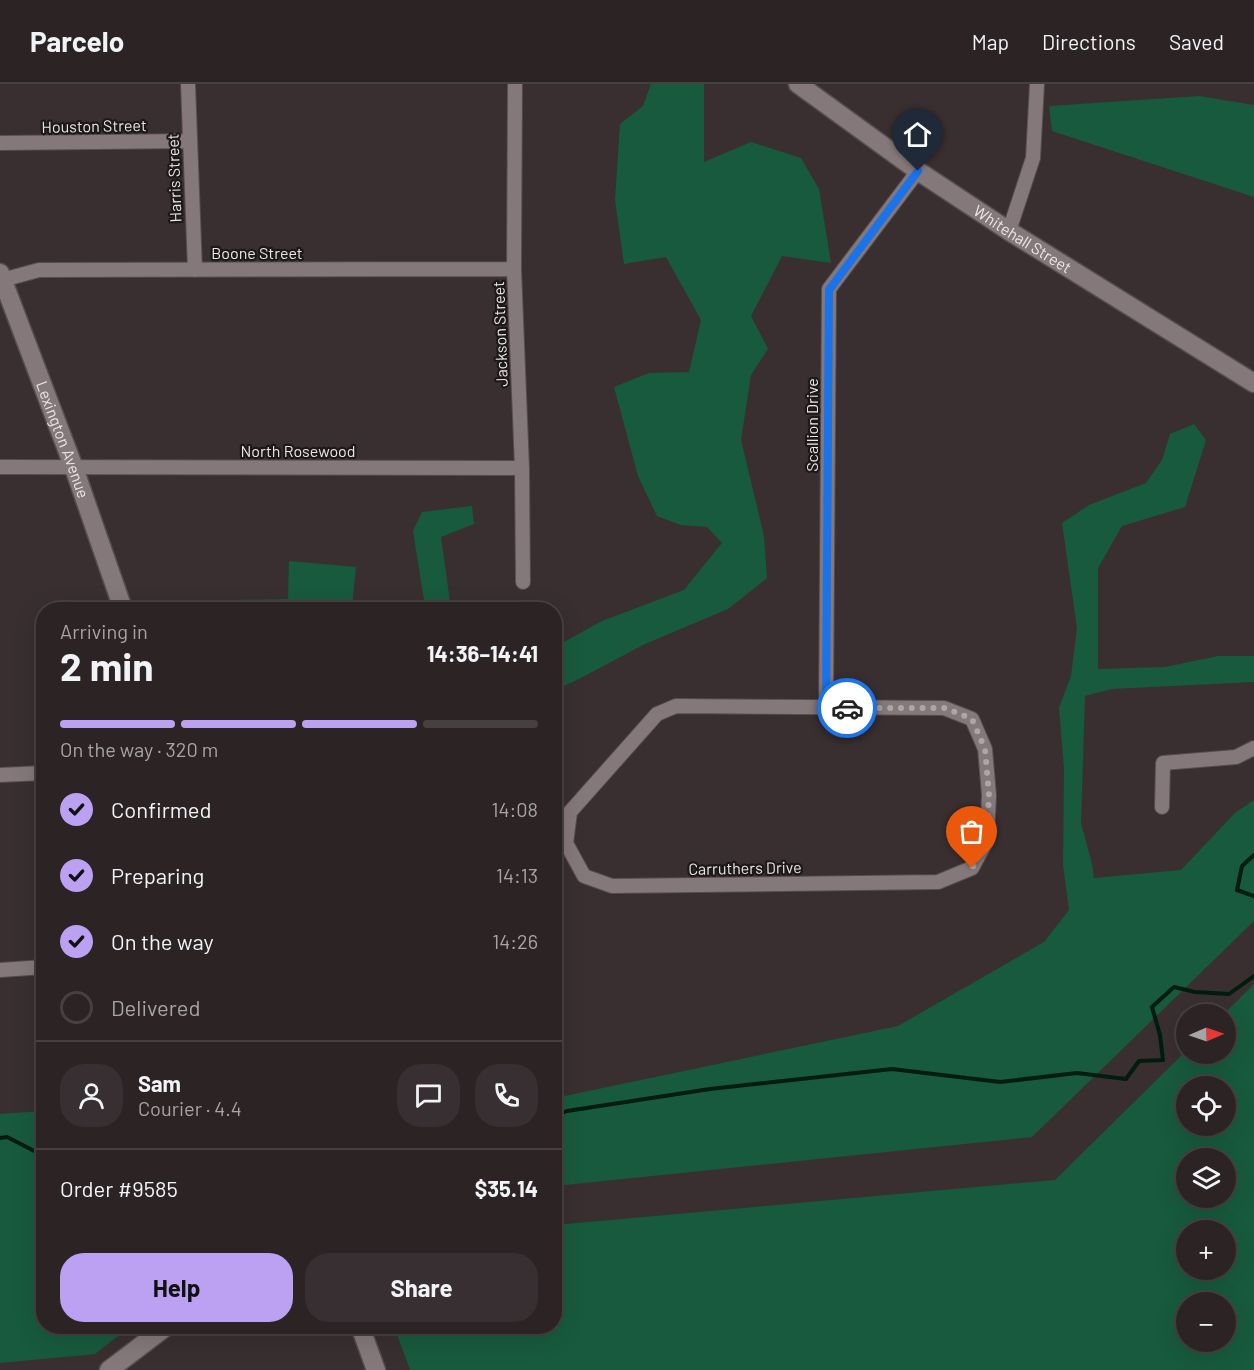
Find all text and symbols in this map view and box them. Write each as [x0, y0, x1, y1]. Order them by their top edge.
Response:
text: Parcelo [30, 24, 124, 58]
text: Map [972, 29, 1009, 54]
text: Directions [1042, 29, 1136, 54]
text: Saved [1169, 29, 1224, 54]
pin [892, 109, 943, 171]
street label: Houston Street [41, 115, 147, 136]
icon: home [901, 118, 934, 151]
street label: Harris Street [162, 133, 185, 223]
street label: Whitehall Street [970, 201, 1075, 276]
street label: Boone Street [211, 243, 303, 262]
street label: Jackson Street [488, 281, 511, 387]
street label: Lexington Avenue [33, 378, 94, 500]
street label: Scallion Drive [802, 378, 821, 472]
street label: North Rosewood [240, 441, 356, 460]
text: Arriving in [60, 619, 148, 643]
text: 14:36–14:41 [427, 640, 538, 666]
text: 2 min [60, 642, 153, 689]
courier [817, 678, 877, 738]
icon: car [831, 692, 864, 725]
text: On the way · 320 m [60, 737, 218, 761]
icon: check [60, 793, 93, 826]
text: Confirmed [111, 796, 211, 822]
text: 14:08 [491, 797, 538, 821]
pin [946, 806, 997, 868]
icon: bag [955, 815, 988, 848]
street label: Carruthers Drive [688, 857, 802, 878]
icon: check [60, 859, 93, 892]
text: Preparing [111, 862, 204, 888]
text: 14:13 [496, 863, 538, 887]
icon: check [60, 925, 93, 958]
text: On the way [111, 928, 214, 954]
text: 14:26 [492, 929, 538, 953]
text: Delivered [111, 994, 200, 1020]
north arrow [1176, 1004, 1236, 1064]
map controls [1176, 1004, 1236, 1352]
button: person [60, 1064, 123, 1127]
button: chat [397, 1064, 460, 1127]
button: phone [475, 1064, 538, 1127]
text: Sam [138, 1070, 181, 1096]
button: locate [1176, 1076, 1236, 1136]
text: Courier · 4.4 [138, 1096, 242, 1120]
button: layers [1176, 1148, 1236, 1208]
text: Order #9585 [60, 1175, 178, 1201]
text: $35.14 [475, 1175, 538, 1201]
button: + [1176, 1220, 1236, 1280]
button: Help [60, 1253, 293, 1322]
button: Share [305, 1253, 538, 1322]
button: − [1176, 1292, 1236, 1352]

